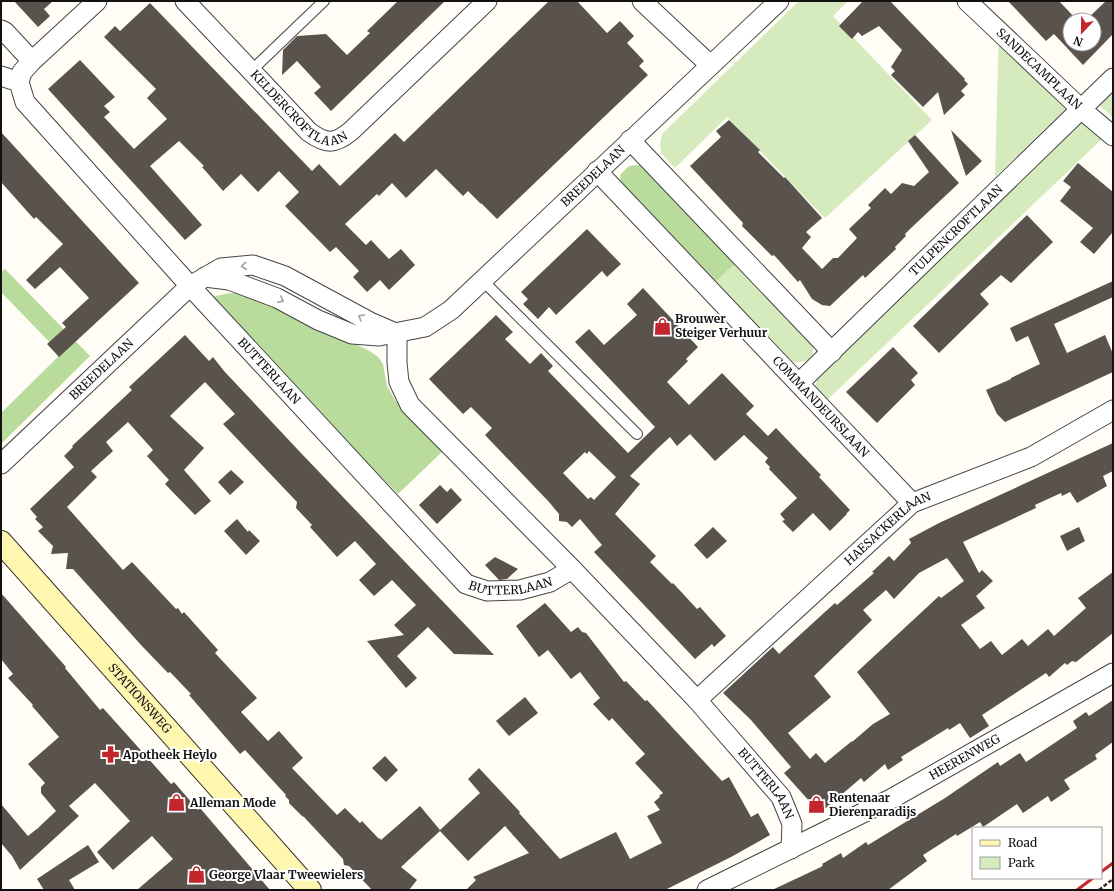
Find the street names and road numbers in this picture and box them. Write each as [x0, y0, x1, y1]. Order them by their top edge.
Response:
street label: SANDECAMPLAAN [993, 26, 1085, 112]
street label: KELDERCROFTLAAN [247, 67, 351, 149]
street label: BREEDELAAN [558, 142, 628, 210]
street label: TULPENCROFTLAAN [906, 181, 1006, 279]
street label: BUTTERLAAN [235, 334, 304, 408]
street label: BREEDELAAN [66, 335, 137, 403]
street label: COMMANDEURSLAAN [770, 353, 873, 461]
street label: HAESACKERLAAN [841, 488, 933, 568]
street label: BUTTERLAAN [467, 574, 555, 598]
street label: STATIONSWEG [105, 660, 175, 736]
street label: HEERENWEG [926, 731, 1003, 783]
street label: BUTTERLAAN [735, 745, 797, 822]

